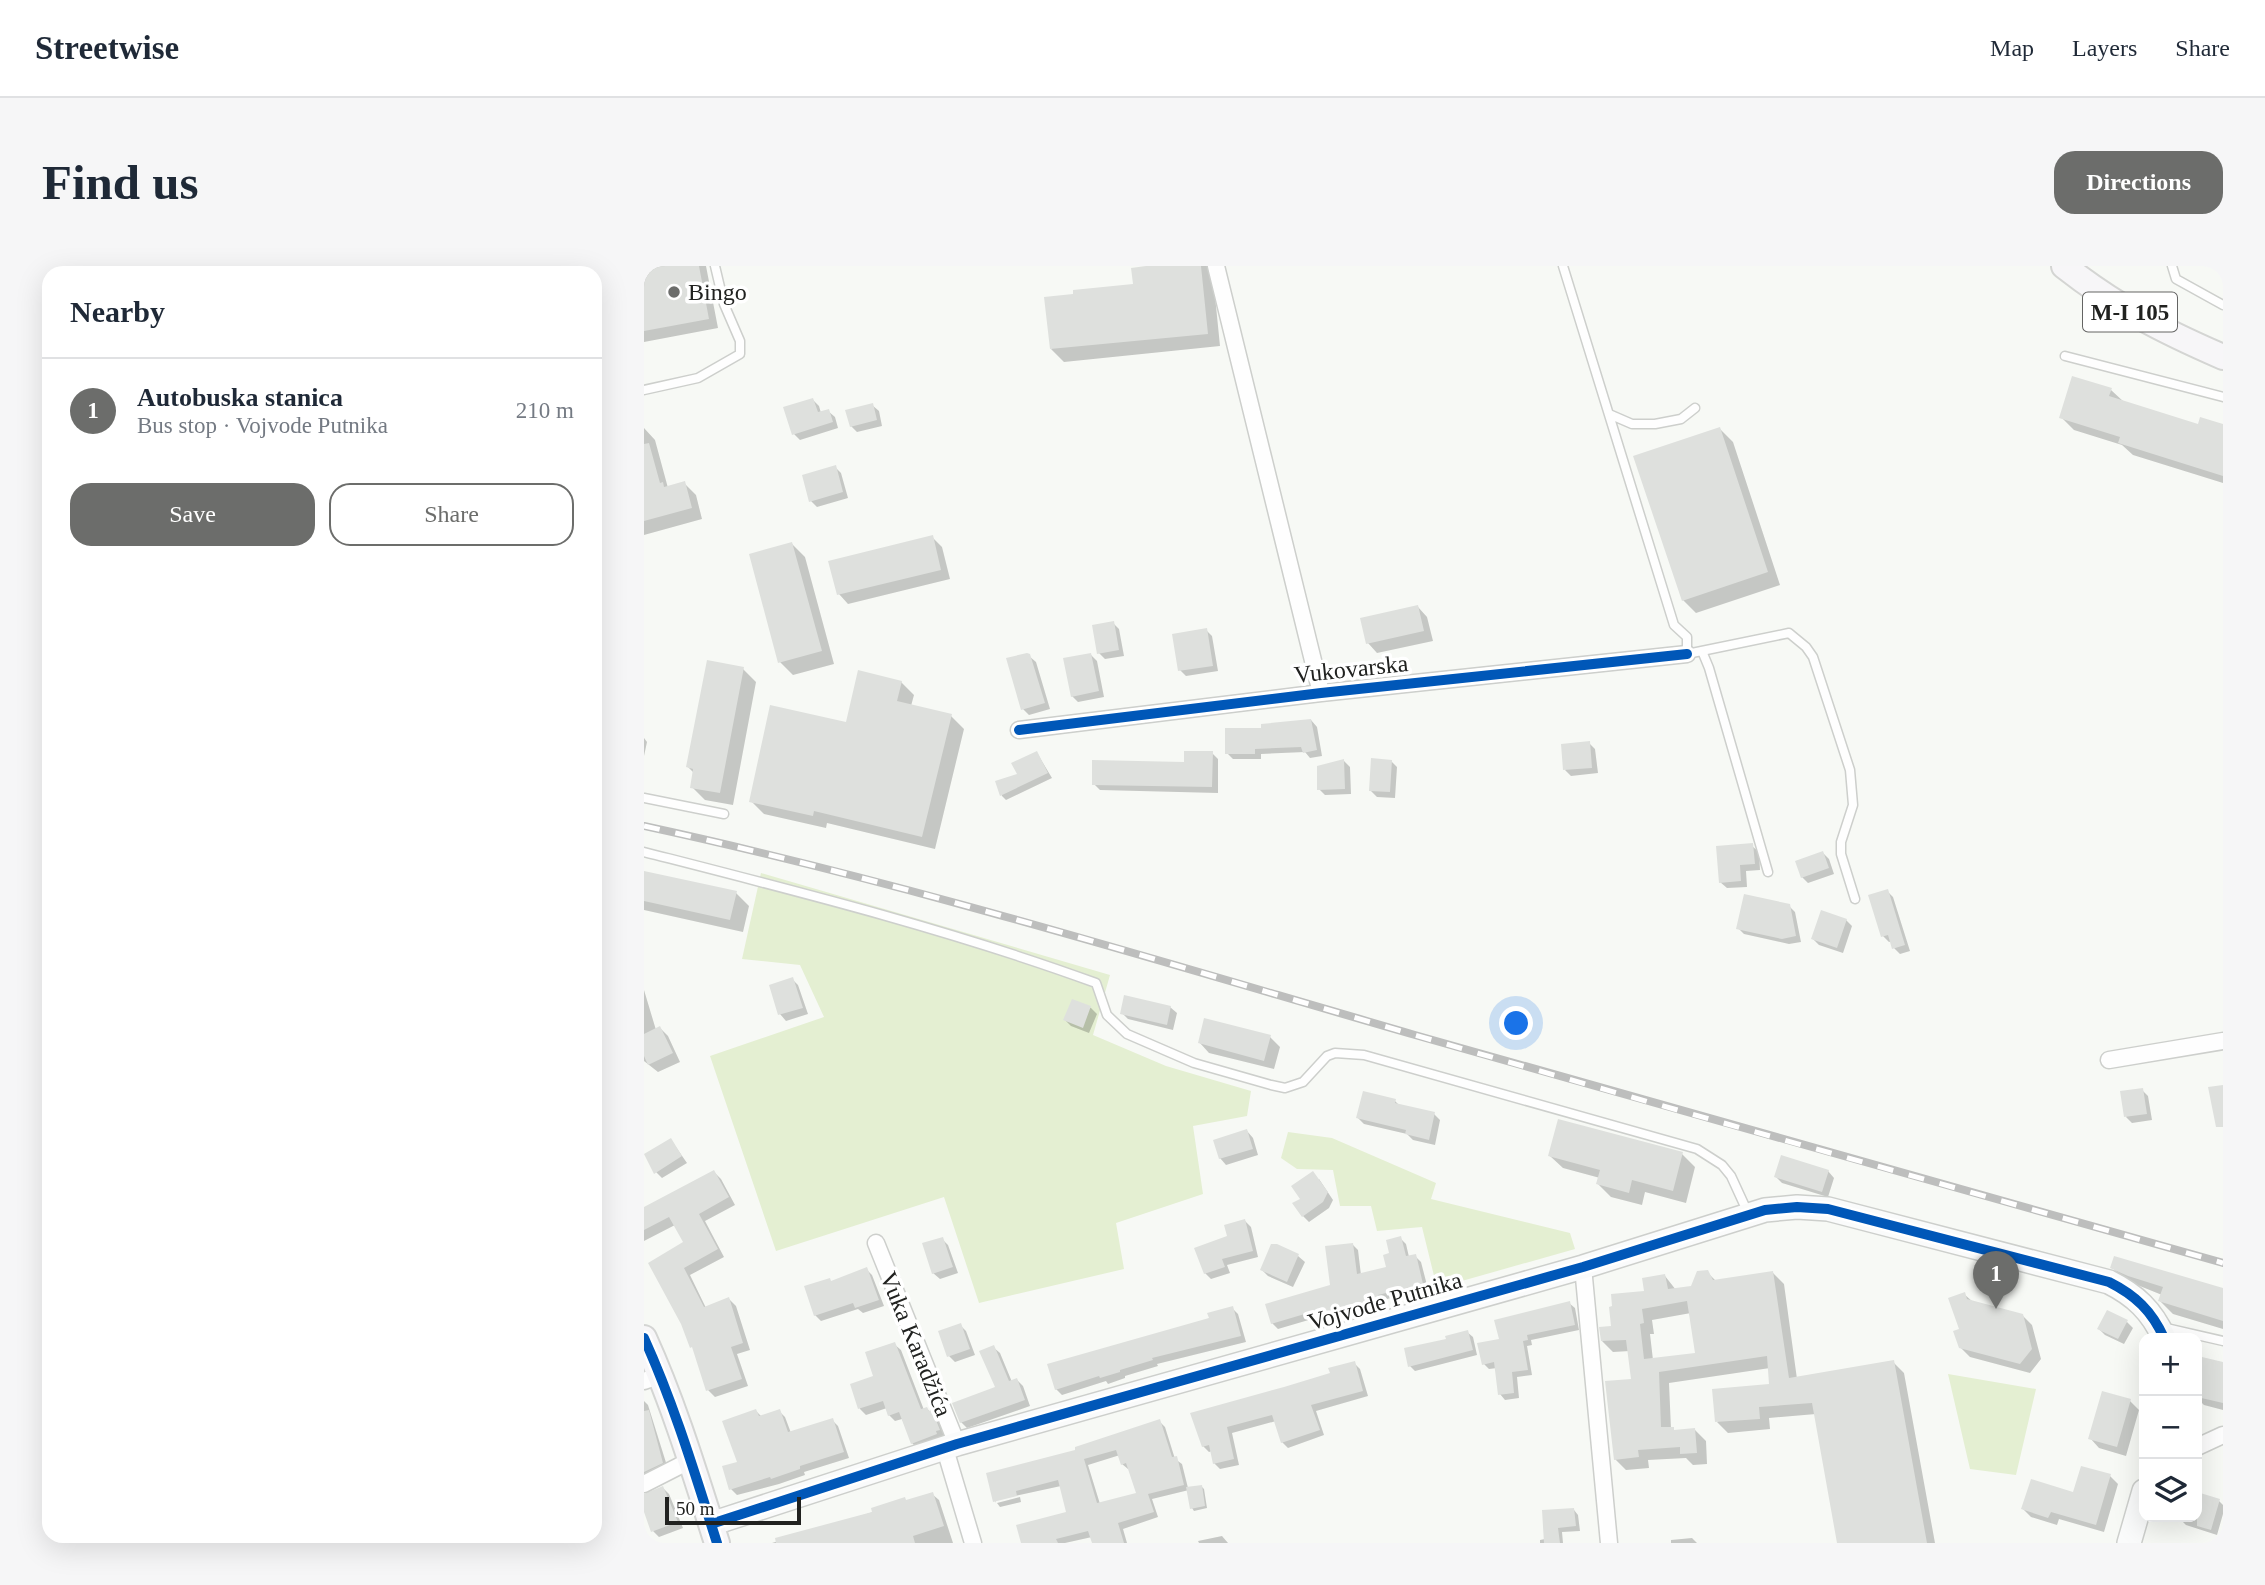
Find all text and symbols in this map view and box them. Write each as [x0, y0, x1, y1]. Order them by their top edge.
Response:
text: Streetwise [35, 30, 179, 66]
text: Map [1990, 35, 2034, 61]
text: Layers [2072, 35, 2137, 61]
text: Share [2175, 35, 2230, 61]
button: Directions [2054, 151, 2223, 214]
text: Find us [42, 155, 199, 210]
place label: Bingo [688, 279, 747, 305]
marker: Bingo [666, 284, 682, 300]
road number: M-I 105 [2083, 292, 2177, 332]
text: Nearby [70, 295, 165, 328]
text: Autobuska stanica [137, 383, 343, 412]
text: 1 [87, 398, 99, 423]
text: 210 m [516, 398, 574, 423]
text: Bus stop · Vojvode Putnika [137, 413, 388, 438]
button: Save [70, 483, 315, 546]
button: Share [329, 483, 574, 546]
street label: Vukovarska [1293, 650, 1410, 688]
your location [1499, 1006, 1533, 1040]
pin: 1 [1973, 1251, 2019, 1309]
street label: Vojvode Putnika [1305, 1267, 1465, 1335]
street label: Vuka Karadžića [875, 1268, 957, 1420]
map controls [2139, 1333, 2202, 1522]
button: + [2139, 1333, 2202, 1396]
button: − [2139, 1396, 2202, 1459]
button: layers [2139, 1459, 2202, 1522]
scale bar [665, 1494, 802, 1526]
text: 50 m [676, 1498, 715, 1519]

